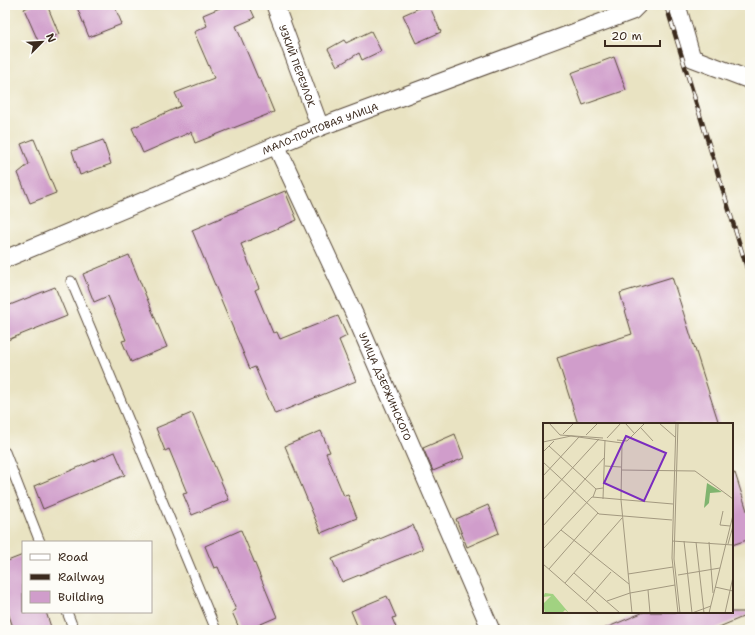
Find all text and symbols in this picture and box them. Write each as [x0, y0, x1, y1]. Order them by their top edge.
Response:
north arrow [22, 22, 62, 62]
scale bar [605, 22, 660, 48]
street label: УЗКИЙ ПЕРЕУЛОК [276, 23, 318, 110]
text: 20 m [611, 28, 642, 44]
text: N [42, 31, 59, 45]
street label: МАЛО-ПОЧТОВАЯ УЛИЦА [260, 100, 380, 158]
street label: УЛИЦА ДЗЕРЖИНСКОГО [356, 330, 414, 443]
inset map [543, 423, 733, 613]
legend [22, 541, 152, 613]
text: Road [58, 549, 89, 565]
text: Railway [58, 569, 105, 585]
text: Building [58, 589, 104, 605]

